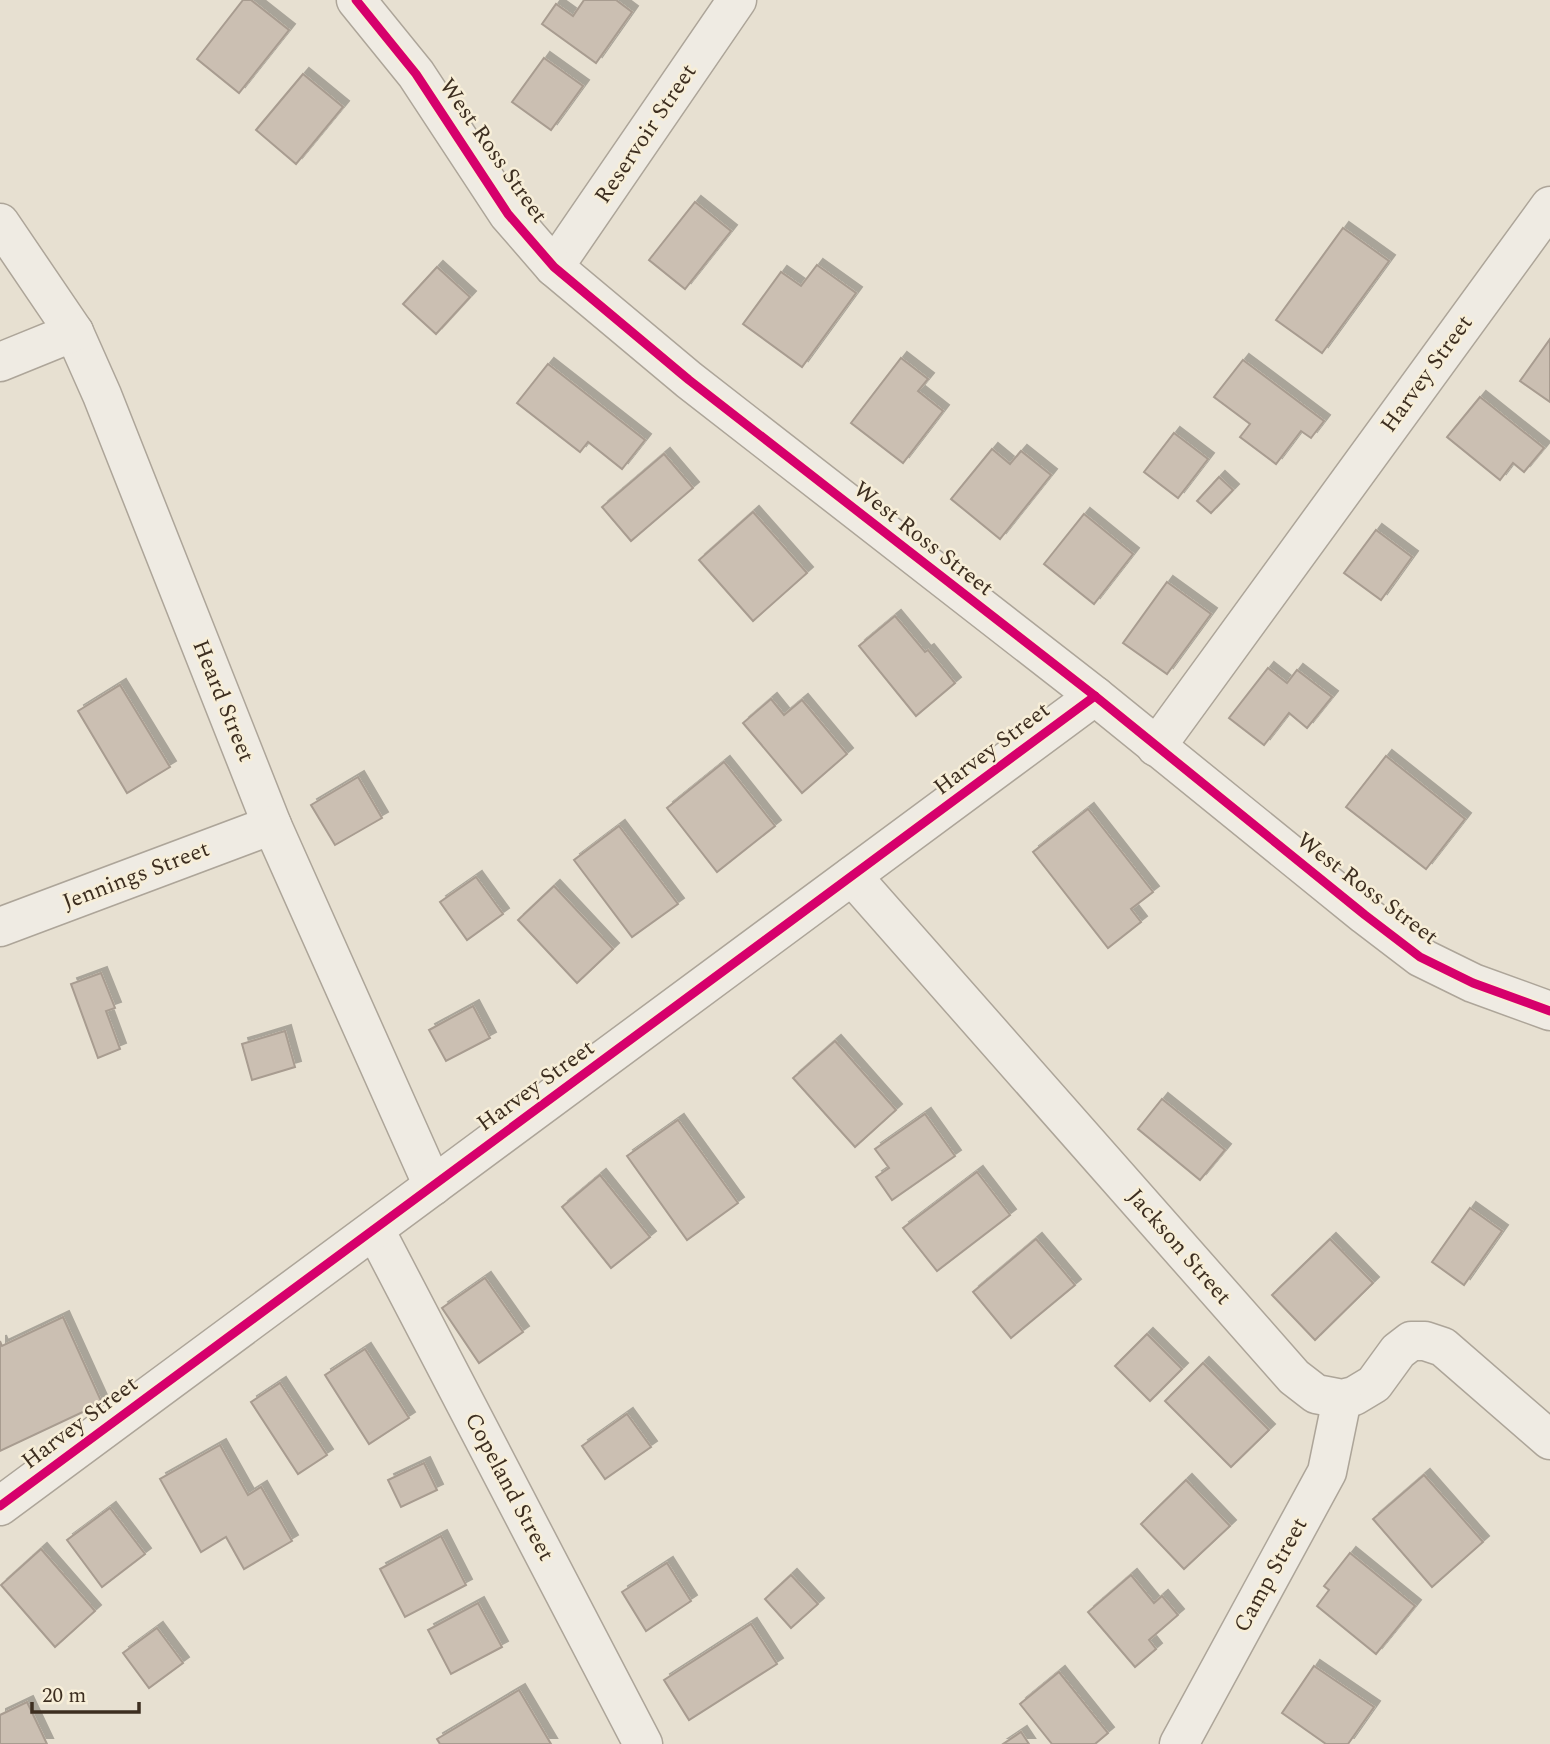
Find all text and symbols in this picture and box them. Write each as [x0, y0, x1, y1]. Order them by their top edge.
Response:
street label: Reservoir Street [586, 57, 706, 211]
street label: West Ross Street [430, 71, 556, 231]
street label: Harvey Street [1372, 308, 1482, 440]
street label: West Ross Street [845, 473, 1001, 605]
street label: Heard Street [183, 635, 263, 767]
street label: Harvey Street [926, 693, 1058, 805]
street label: West Ross Street [1289, 824, 1445, 954]
street label: Jennings Street [57, 832, 215, 920]
street label: Harvey Street [470, 1031, 602, 1141]
street label: Jackson Street [1118, 1181, 1240, 1313]
street label: Harvey Street [14, 1367, 146, 1479]
street label: Copeland Street [455, 1406, 563, 1568]
street label: Camp Street [1225, 1511, 1317, 1639]
scale bar [32, 1670, 138, 1714]
text: 20 m [42, 1680, 86, 1712]

